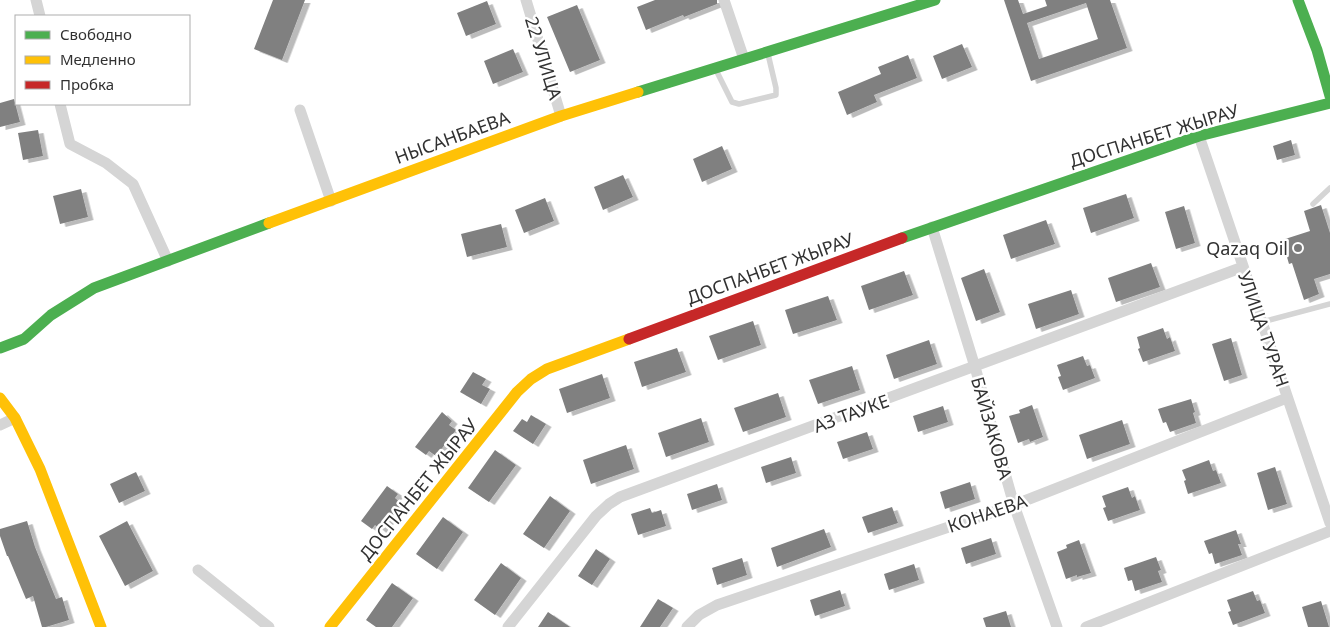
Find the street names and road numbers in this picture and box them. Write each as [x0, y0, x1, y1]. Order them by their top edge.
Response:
street label: 22 УЛИЦА [520, 14, 568, 103]
street label: ДОСПАНБЕТ ЖЫРАУ [1066, 98, 1242, 172]
street label: НЫСАНБАЕВА [391, 105, 513, 169]
street label: ДОСПАНБЕТ ЖЫРАУ [683, 226, 858, 309]
street label: УЛИЦА ТУРАН [1233, 268, 1295, 390]
street label: БАЙЗАКОВА [966, 374, 1018, 483]
street label: АЗ ТАУКЕ [810, 388, 892, 438]
street label: ДОСПАНБЕТ ЖЫРАУ [353, 412, 483, 565]
street label: КОНАЕВА [944, 488, 1030, 538]

